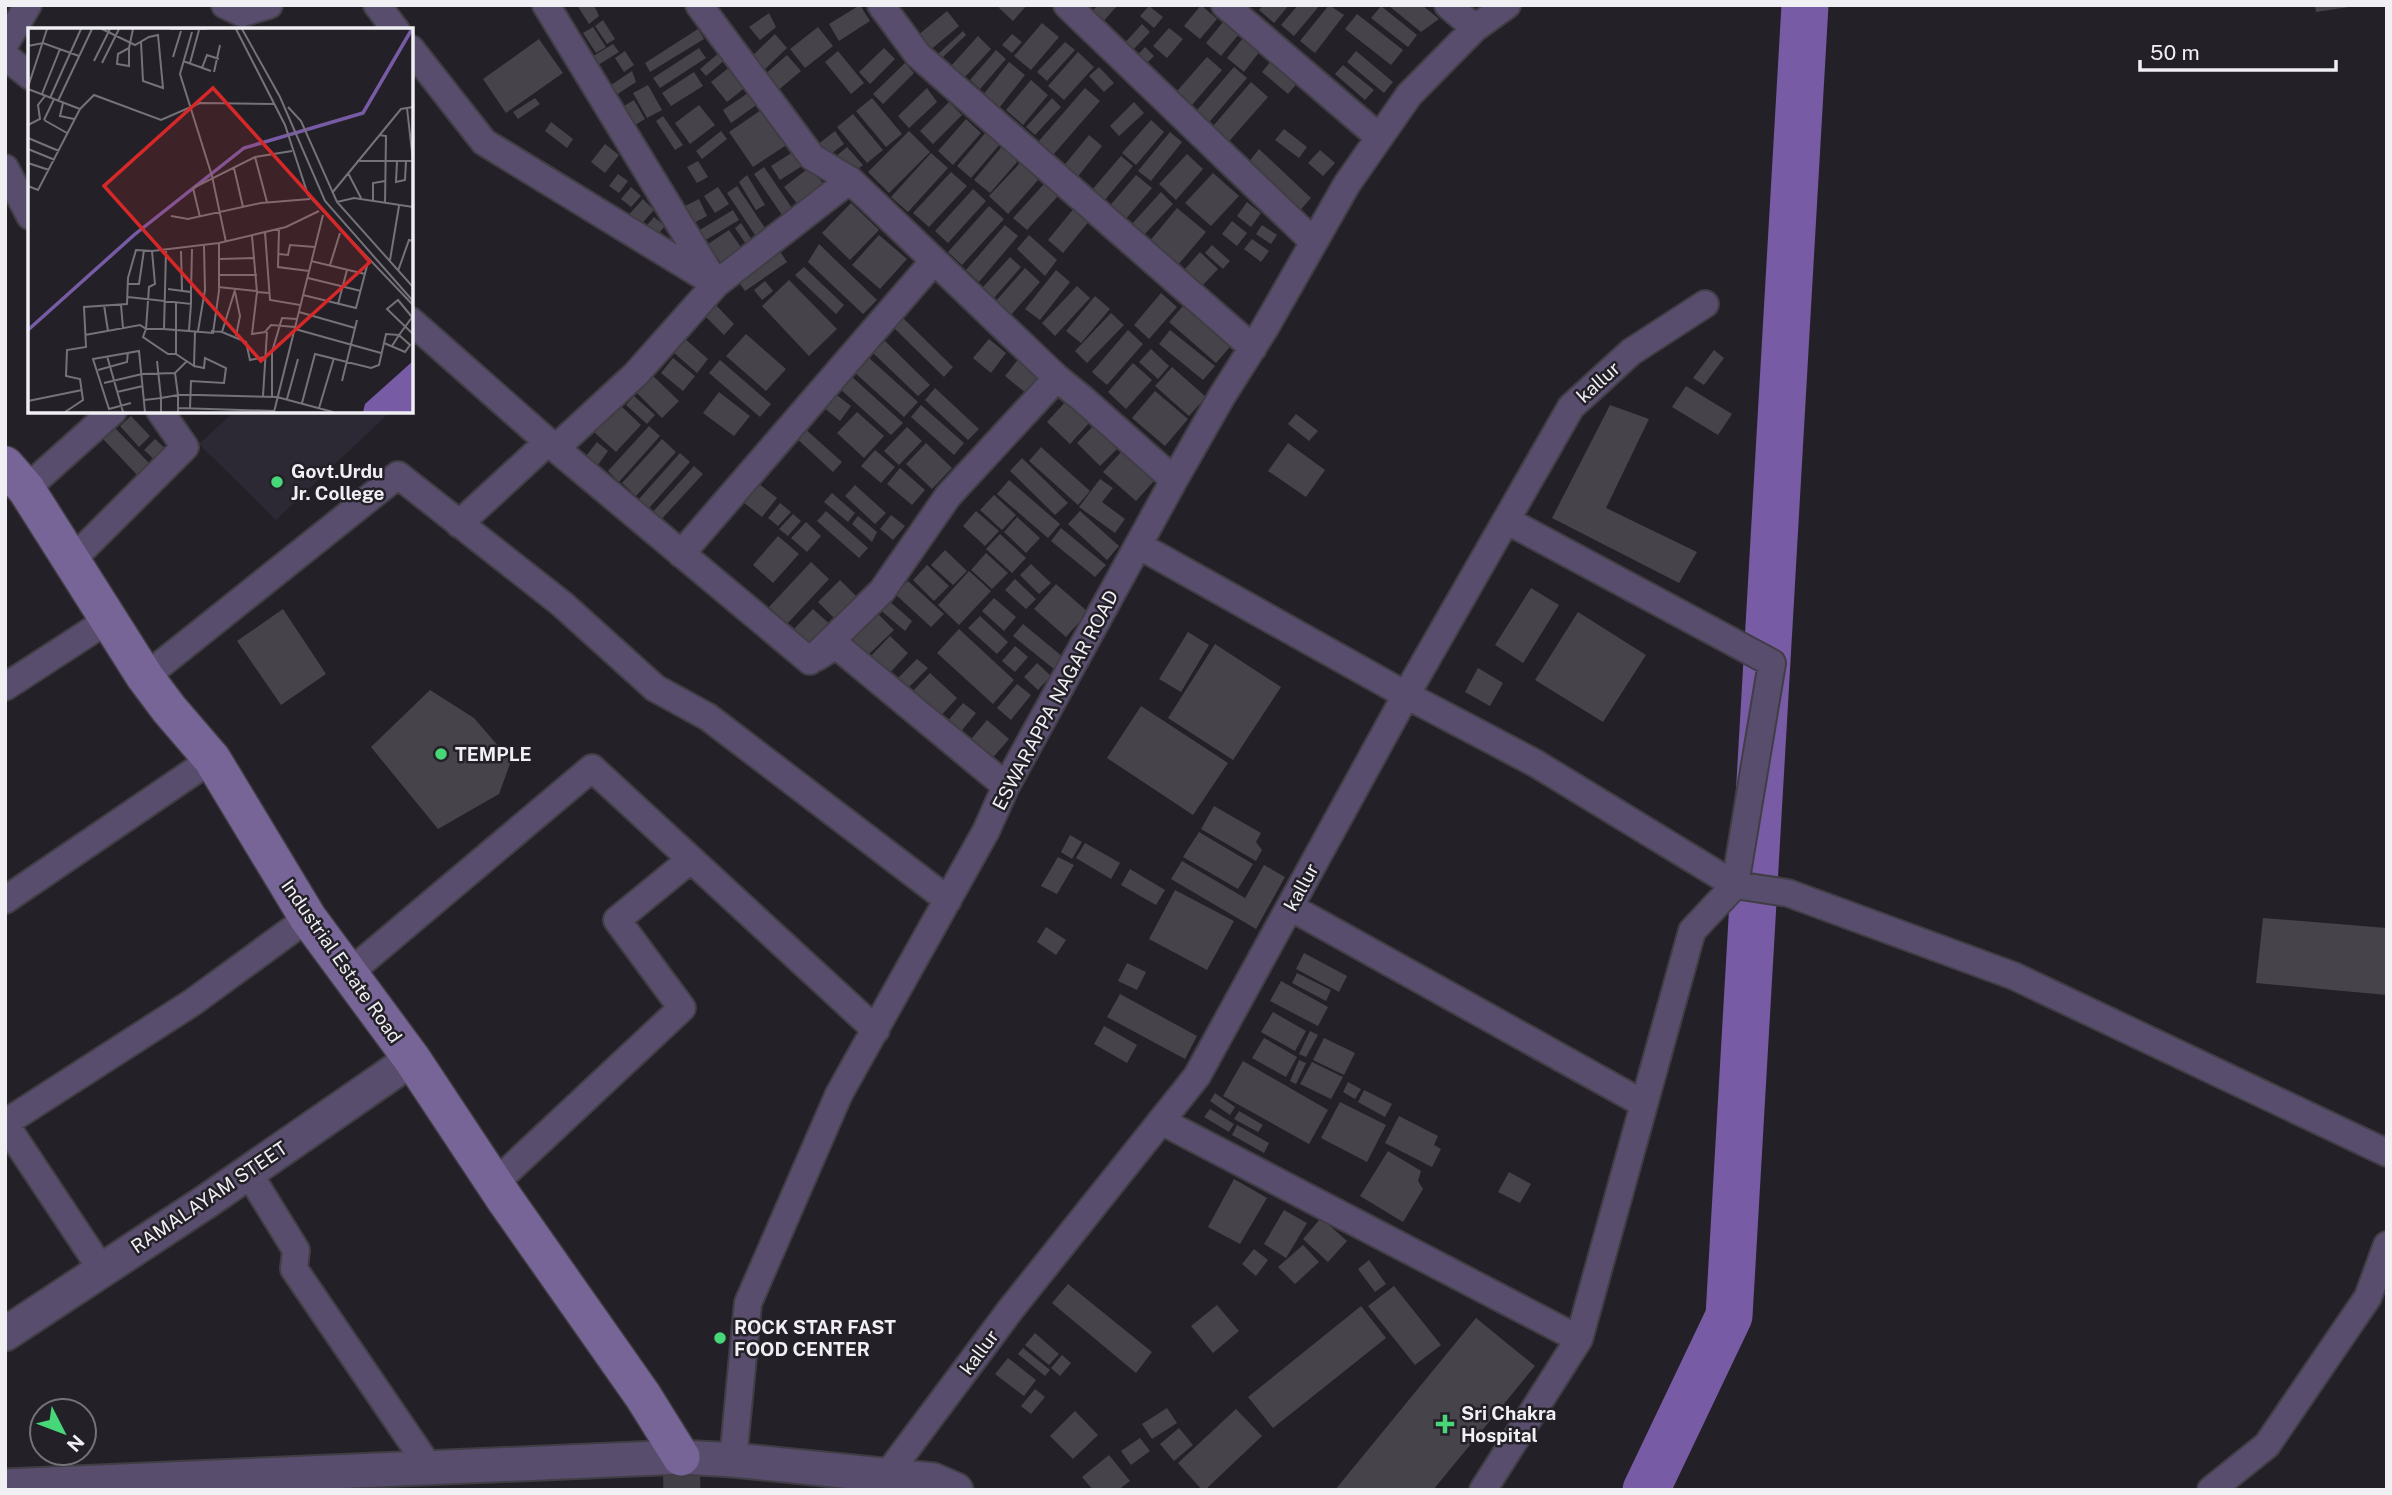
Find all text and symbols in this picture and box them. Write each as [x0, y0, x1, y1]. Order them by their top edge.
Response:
inset map [28, 28, 413, 413]
scale bar [2140, 28, 2336, 72]
text: 50 m [2150, 40, 2200, 65]
street label: kallur [1572, 357, 1624, 407]
place label: Govt.Urdu Jr. College [291, 460, 385, 504]
marker: Govt.Urdu Jr. College [269, 474, 285, 490]
street label: ESWARAPPA NAGAR ROAD [988, 586, 1122, 814]
place label: TEMPLE [455, 743, 532, 765]
marker: TEMPLE [433, 746, 449, 762]
street label: kallur [1279, 860, 1323, 914]
street label: Industrial Estate Road [277, 875, 407, 1047]
street label: RAMALAYAM STEET [127, 1136, 291, 1258]
place label: ROCK STAR FAST FOOD CENTER [734, 1316, 896, 1360]
street label: kallur [955, 1325, 1003, 1379]
marker: ROCK STAR FAST FOOD CENTER [712, 1330, 728, 1346]
north arrow [28, 1397, 98, 1467]
place label: Sri Chakra Hospital [1461, 1402, 1556, 1446]
marker: Sri Chakra Hospital [1435, 1414, 1455, 1434]
text: N [62, 1430, 89, 1456]

